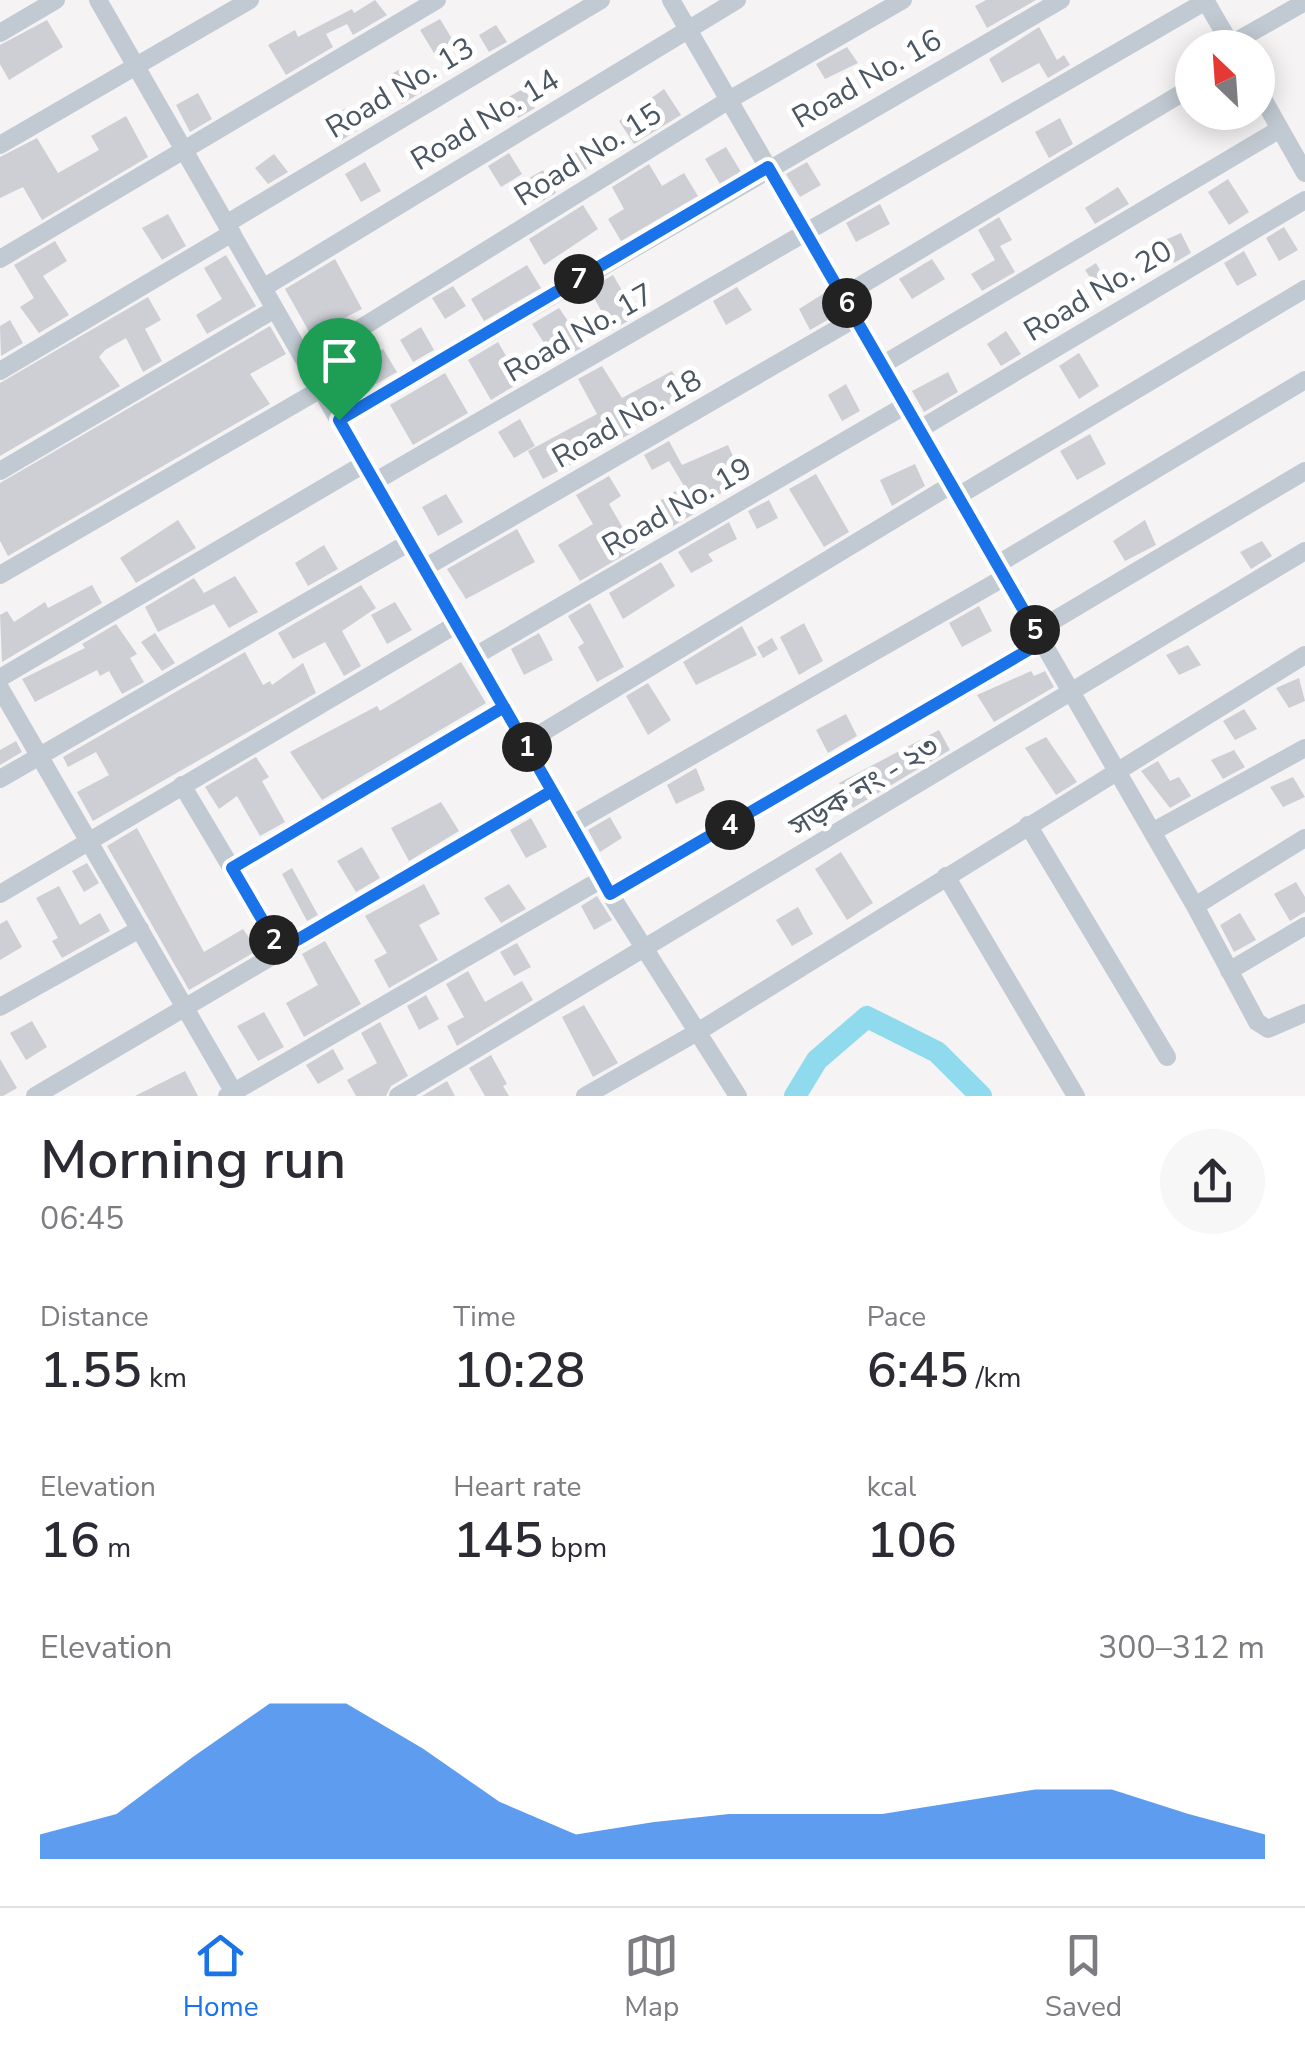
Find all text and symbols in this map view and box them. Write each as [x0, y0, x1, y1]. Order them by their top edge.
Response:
street label: Road No. 16 [785, 20, 949, 138]
street label: Road No. 13 [318, 28, 482, 148]
north arrow [1175, 30, 1275, 130]
map controls [1175, 30, 1275, 130]
street label: Road No. 14 [403, 60, 567, 180]
street label: Road No. 15 [507, 94, 669, 216]
street label: Road No. 20 [1016, 231, 1180, 351]
pin: 7 [554, 254, 604, 304]
street label: Road No. 17 [498, 276, 660, 390]
pin: 6 [822, 278, 872, 328]
text: 6 [839, 284, 855, 322]
pin [297, 318, 382, 421]
icon: arrive [312, 333, 367, 388]
street label: Road No. 18 [545, 360, 709, 478]
street label: Road No. 19 [595, 448, 759, 566]
pin: 5 [1010, 605, 1060, 655]
text: 5 [1027, 611, 1043, 649]
pin: 1 [502, 722, 552, 772]
street label: সড়ক নং - ২৩ [781, 726, 946, 848]
text: 1 [519, 728, 535, 766]
pin: 4 [705, 800, 755, 850]
text: 4 [722, 806, 738, 844]
pin: 2 [249, 915, 299, 965]
text: 2 [266, 921, 282, 959]
text: Morning run [40, 1122, 346, 1197]
button: share [1160, 1129, 1265, 1234]
text: 06:45 [40, 1197, 124, 1240]
text: Distance [40, 1298, 149, 1336]
text: Time [453, 1298, 516, 1336]
text: Pace [867, 1298, 926, 1336]
text: 1.55 [40, 1336, 142, 1405]
text: 10:28 [453, 1336, 585, 1405]
text: 6:45 [867, 1336, 969, 1405]
text: km [142, 1359, 187, 1397]
text: /km [969, 1359, 1022, 1397]
text: Elevation [40, 1468, 156, 1506]
text: Heart rate [453, 1468, 581, 1506]
text: kcal [867, 1468, 916, 1506]
text: 16 [40, 1506, 100, 1575]
text: 145 [453, 1506, 543, 1575]
text: 106 [867, 1506, 957, 1575]
text: m [100, 1529, 131, 1567]
text: bpm [543, 1529, 607, 1567]
text: Elevation [40, 1626, 173, 1669]
text: 300–312 m [1098, 1626, 1265, 1669]
tab: Home [183, 1928, 259, 2026]
tab: Map [624, 1928, 679, 2026]
tab: Saved [1045, 1928, 1122, 2026]

